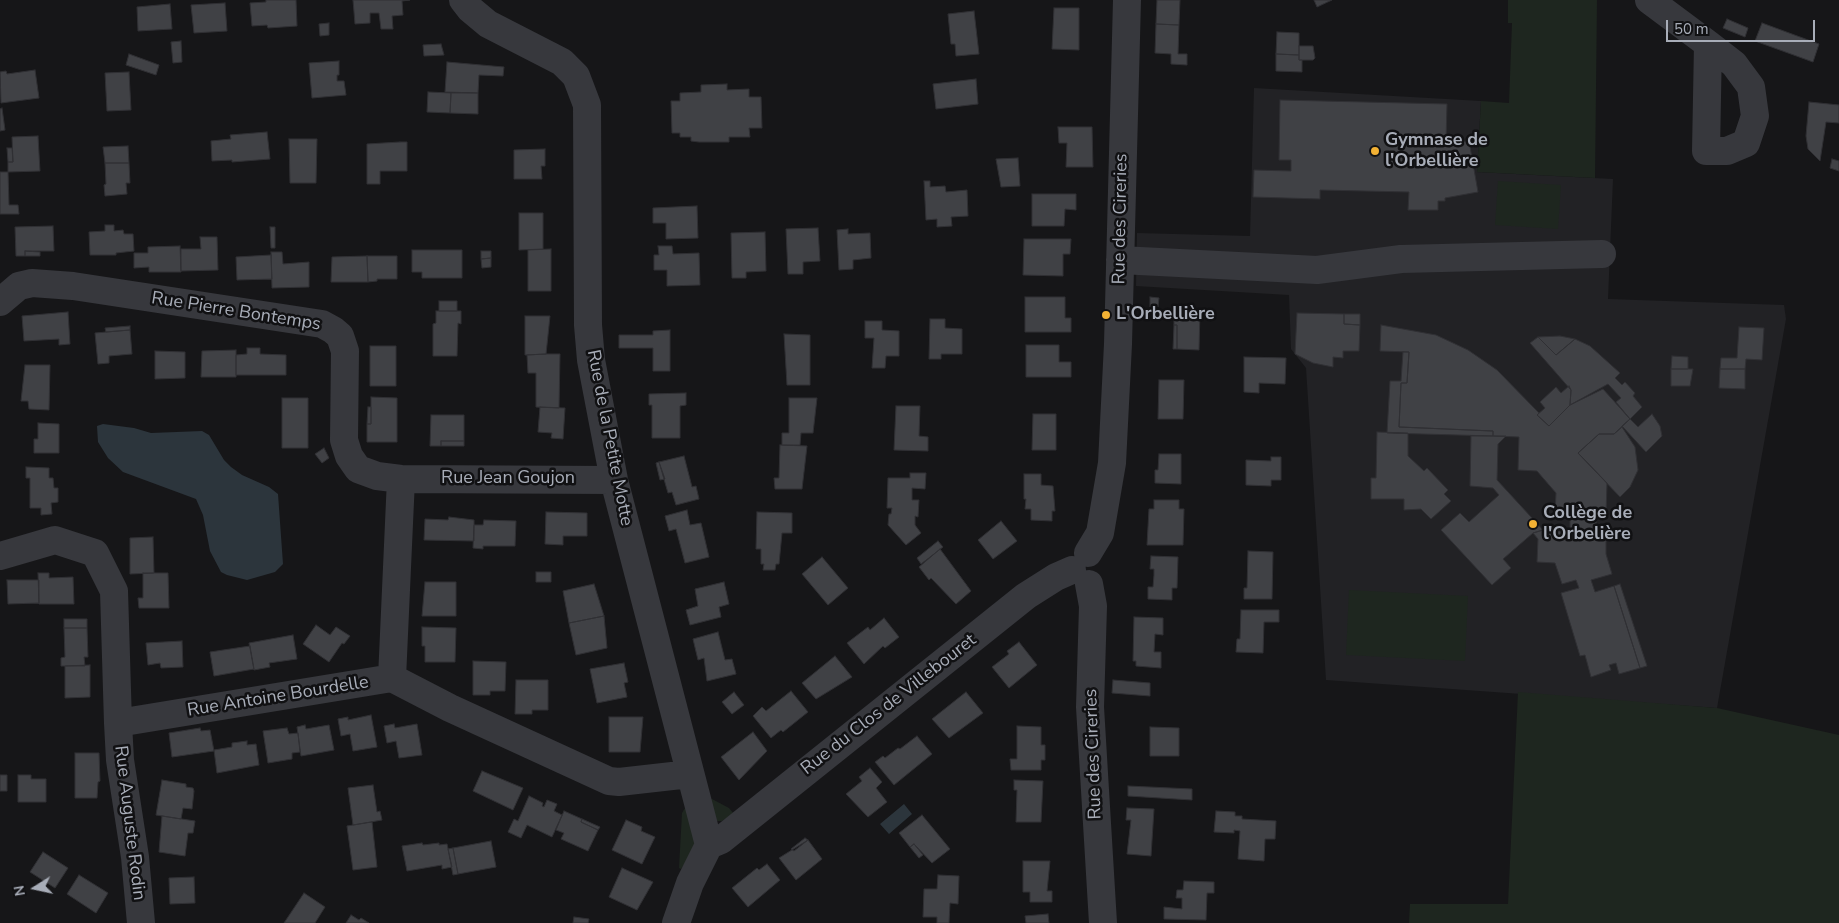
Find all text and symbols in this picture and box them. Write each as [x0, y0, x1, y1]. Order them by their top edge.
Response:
scale bar [1669, 10, 1818, 42]
text: 50 m [1674, 19, 1709, 39]
place label: Gymnase de l'Orbellière [1385, 130, 1488, 172]
marker: Gymnase de l'Orbellière [1369, 145, 1381, 157]
street label: Rue des Cireries [1109, 153, 1133, 285]
street label: Rue Pierre Bontemps [150, 288, 322, 336]
place label: L'Orbellière [1116, 304, 1215, 326]
marker: L'Orbellière [1100, 309, 1112, 321]
street label: Rue de la Petite Motte [581, 348, 637, 528]
street label: Rue Jean Goujon [441, 468, 575, 490]
place label: Collège de l'Orbelière [1543, 503, 1632, 546]
marker: Collège de l'Orbelière [1527, 518, 1539, 530]
street label: Rue du Clos de Villebouret [797, 630, 981, 780]
street label: Rue Antoine Bourdelle [186, 672, 370, 722]
street label: Rue des Cireries [1081, 688, 1107, 820]
street label: Rue Auguste Rodin [109, 744, 149, 902]
north arrow [10, 863, 60, 913]
text: N [9, 884, 30, 898]

